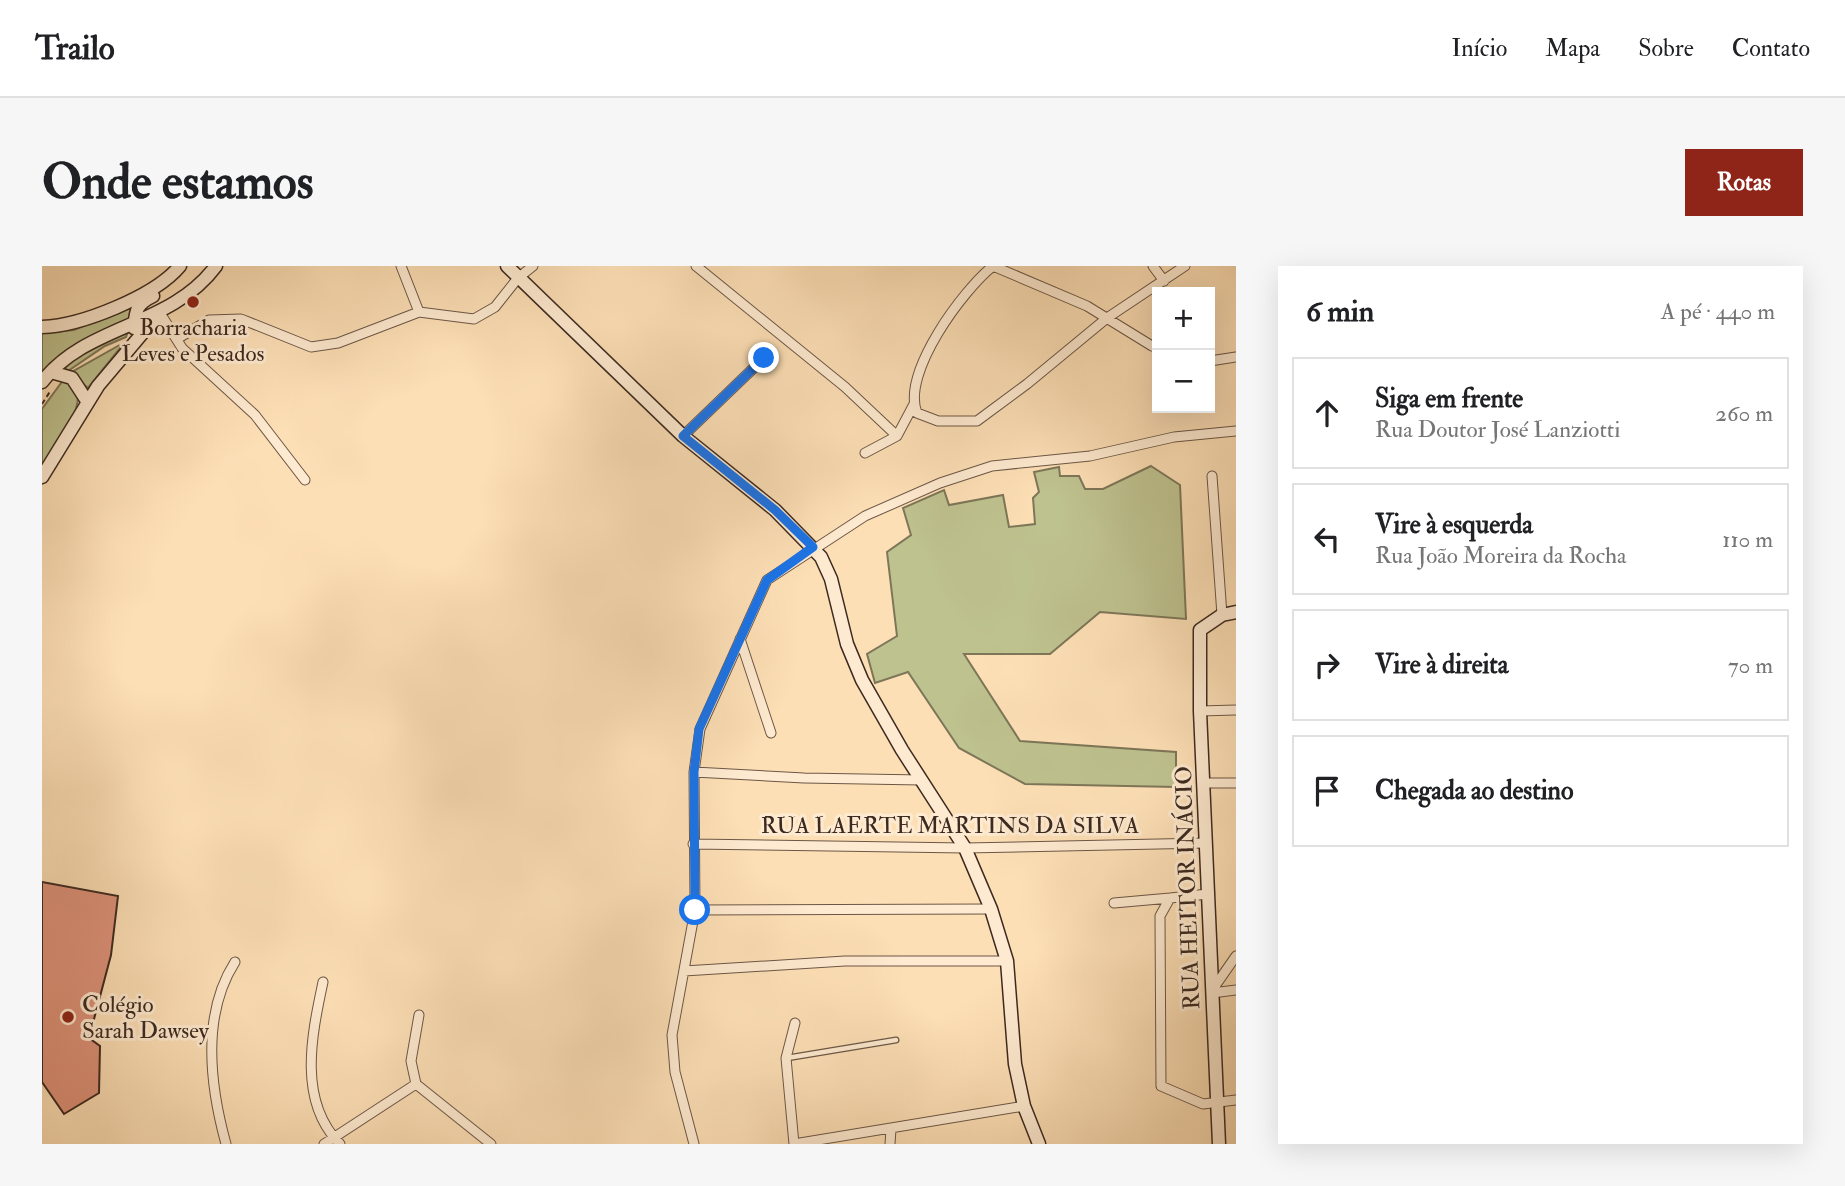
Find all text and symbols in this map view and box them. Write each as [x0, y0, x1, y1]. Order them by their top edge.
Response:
text: Trailo [35, 28, 115, 69]
text: Início [1451, 33, 1507, 64]
text: Mapa [1545, 33, 1600, 64]
text: Sobre [1638, 33, 1694, 64]
text: Contato [1732, 33, 1810, 64]
button: Rotas [1685, 149, 1803, 216]
text: Onde estamos [42, 152, 313, 213]
map controls [1152, 287, 1215, 413]
button: + [1152, 287, 1215, 350]
text: 6 min [1306, 293, 1374, 330]
marker: Borracharia Leves e Pesados [185, 294, 201, 310]
text: A pé · 440 m [1661, 297, 1775, 326]
place label: Borracharia Leves e Pesados [122, 313, 265, 368]
route end [748, 342, 779, 373]
button: − [1152, 350, 1215, 413]
text: Siga em frente [1375, 383, 1523, 415]
icon: ahead [1308, 394, 1346, 432]
text: 260 m [1715, 399, 1773, 428]
text: Rua Doutor José Lanziotti [1375, 415, 1620, 444]
text: Vire à esquerda [1375, 509, 1533, 541]
icon: left [1308, 520, 1346, 558]
text: 110 m [1722, 525, 1773, 554]
text: Rua João Moreira da Rocha [1375, 541, 1626, 570]
icon: right [1308, 646, 1346, 684]
text: Vire à direita [1375, 649, 1508, 681]
text: 70 m [1728, 651, 1773, 680]
street label: RUA HEITOR INÁCIO [1169, 766, 1206, 1010]
icon: arrive [1308, 772, 1346, 810]
text: Chegada ao destino [1375, 775, 1573, 807]
street label: RUA LAERTE MARTINS DA SILVA [761, 811, 1140, 840]
route start [679, 894, 710, 925]
place label: Colégio Sarah Dawsey [82, 990, 210, 1045]
marker: Colégio Sarah Dawsey [60, 1009, 76, 1025]

